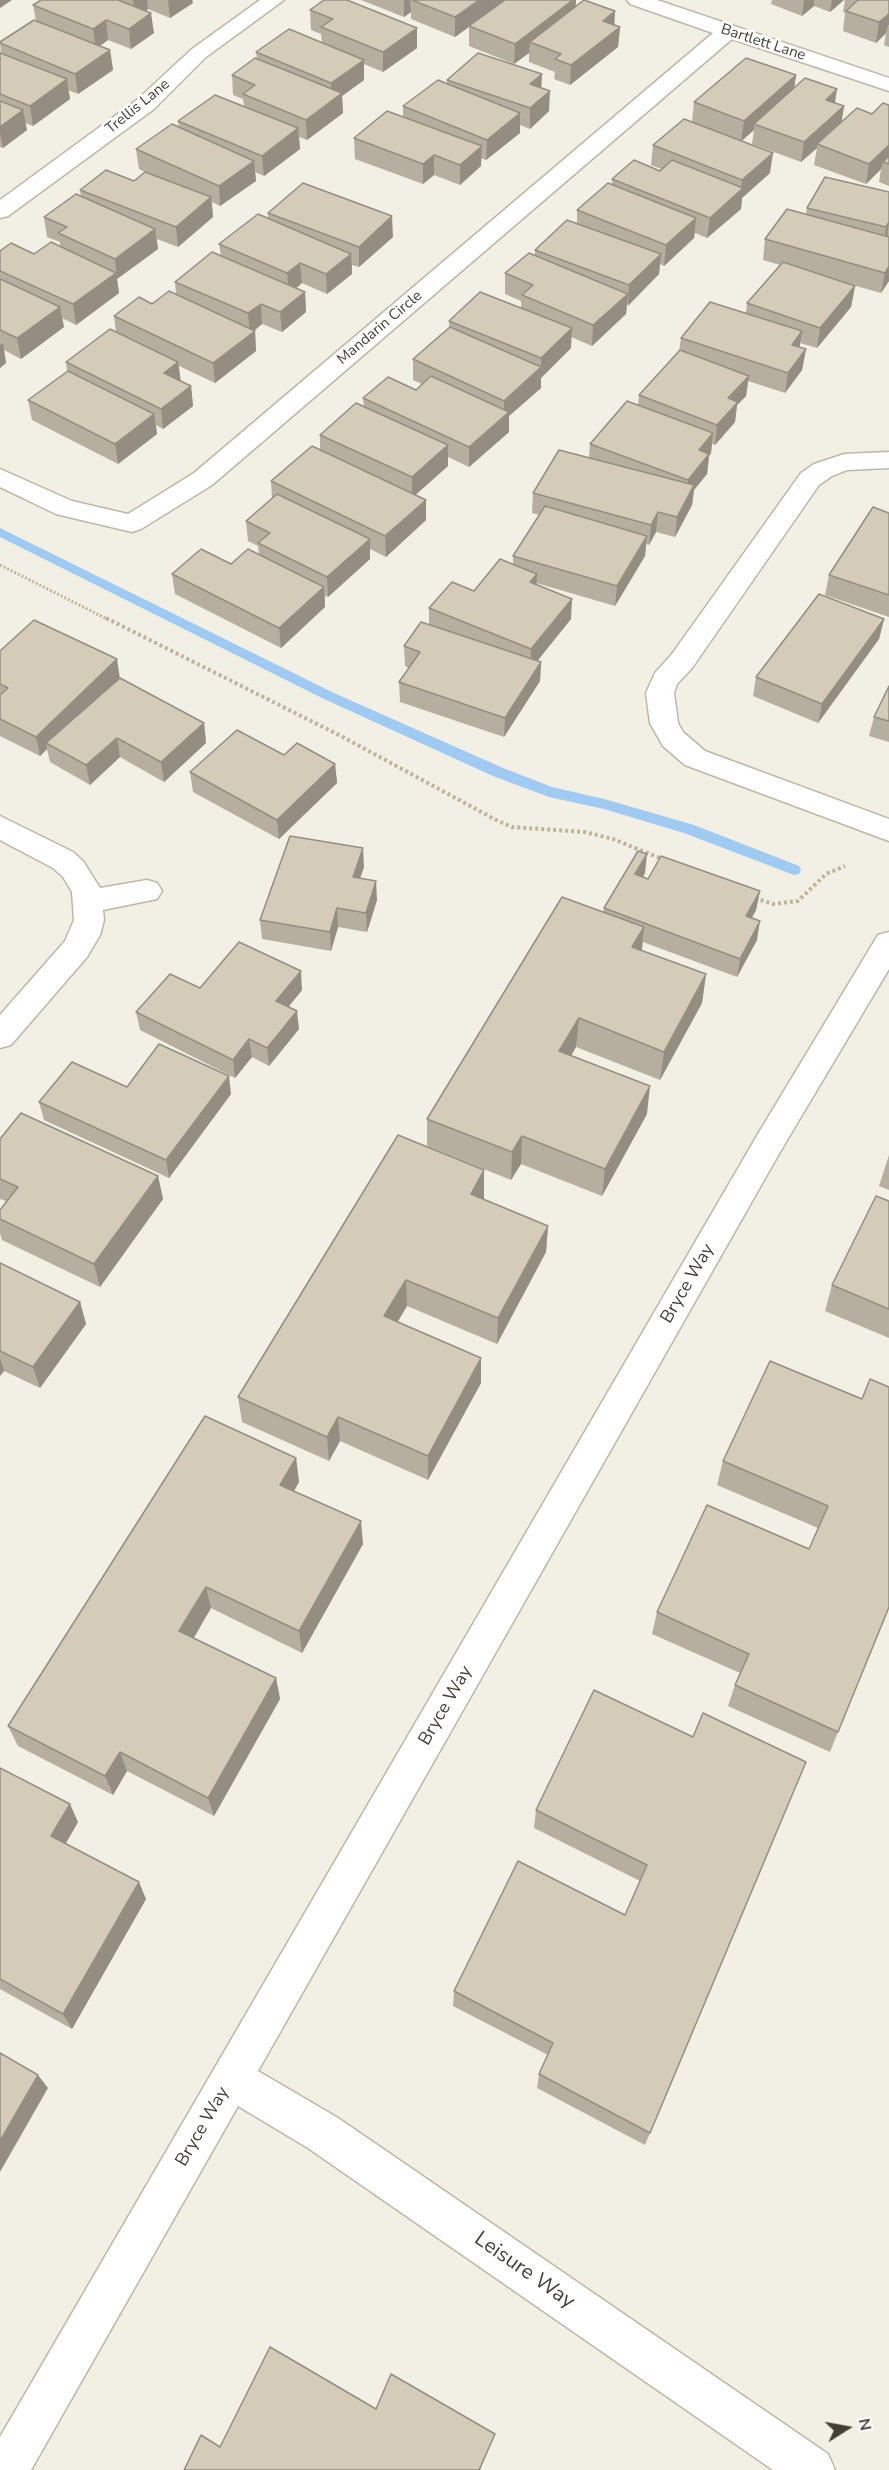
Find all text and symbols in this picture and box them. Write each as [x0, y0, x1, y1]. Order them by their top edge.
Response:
street label: Bartlett Lane [718, 21, 808, 65]
street label: Trellis Lane [102, 76, 174, 138]
street label: Mandarin Circle [334, 287, 426, 369]
street label: Bryce Way [657, 1240, 719, 1328]
street label: Bryce Way [415, 1662, 477, 1750]
street label: Bryce Way [172, 2083, 234, 2171]
street label: Leisure Way [469, 2227, 579, 2315]
north arrow [817, 2398, 877, 2458]
text: N [853, 2417, 877, 2433]

